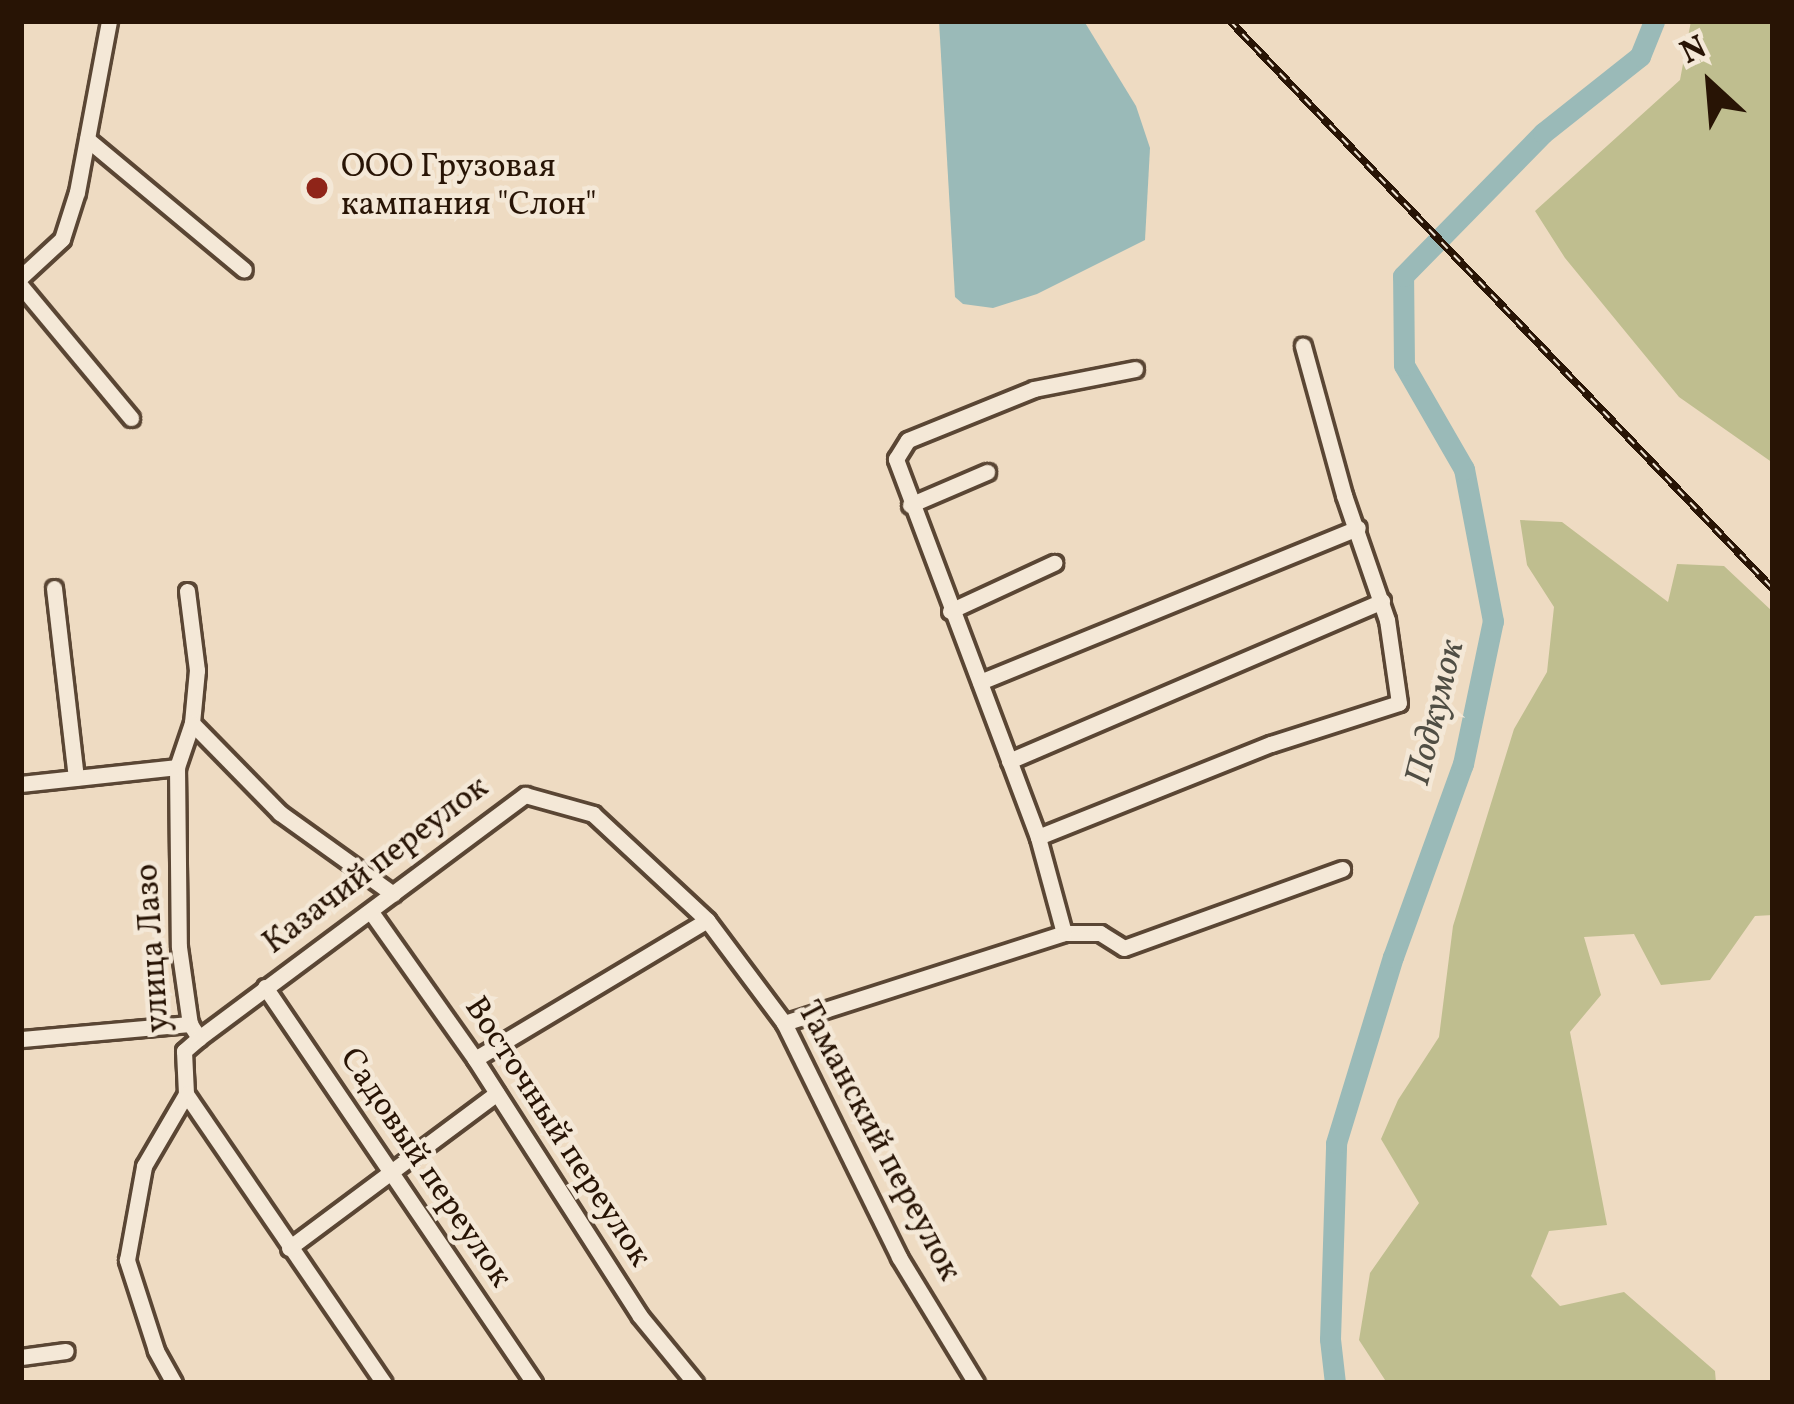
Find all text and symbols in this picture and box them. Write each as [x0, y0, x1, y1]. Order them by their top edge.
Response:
north arrow [1650, 24, 1770, 144]
text: N [1673, 26, 1715, 78]
place label: ООО Грузовая кампания "Слон" [341, 149, 596, 227]
marker: ООО Грузовая кампания "Слон" [304, 175, 330, 201]
water label: Подкумок [1398, 636, 1476, 790]
street label: Казачий переулок [257, 769, 497, 965]
street label: улица Лазо [129, 862, 181, 1034]
street label: Восточный переулок [454, 991, 658, 1275]
street label: Таманский переулок [786, 995, 968, 1289]
street label: Садовый переулок [329, 1042, 519, 1296]

